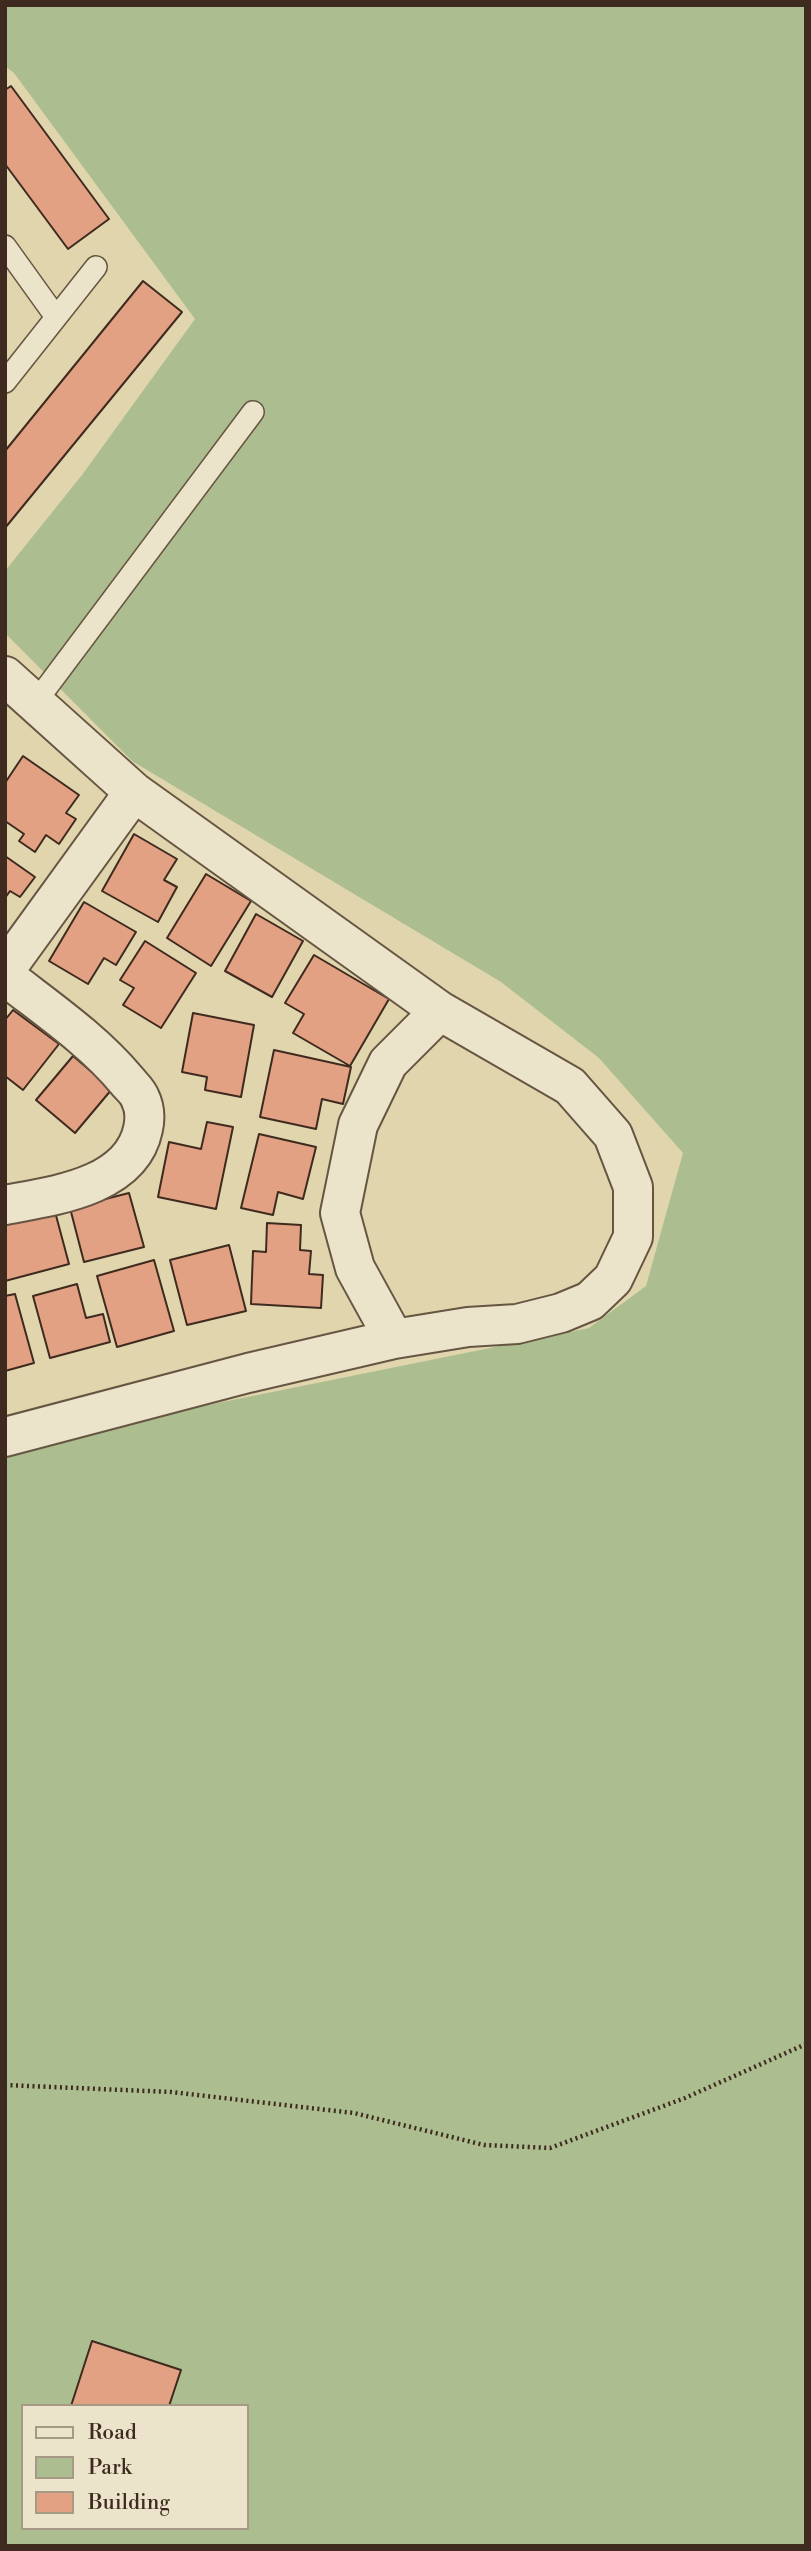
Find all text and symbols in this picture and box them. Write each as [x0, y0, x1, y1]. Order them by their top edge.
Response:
legend [21, 2404, 248, 2530]
text: Road [88, 2420, 137, 2446]
text: Park [88, 2455, 132, 2481]
text: Building [88, 2490, 170, 2516]

